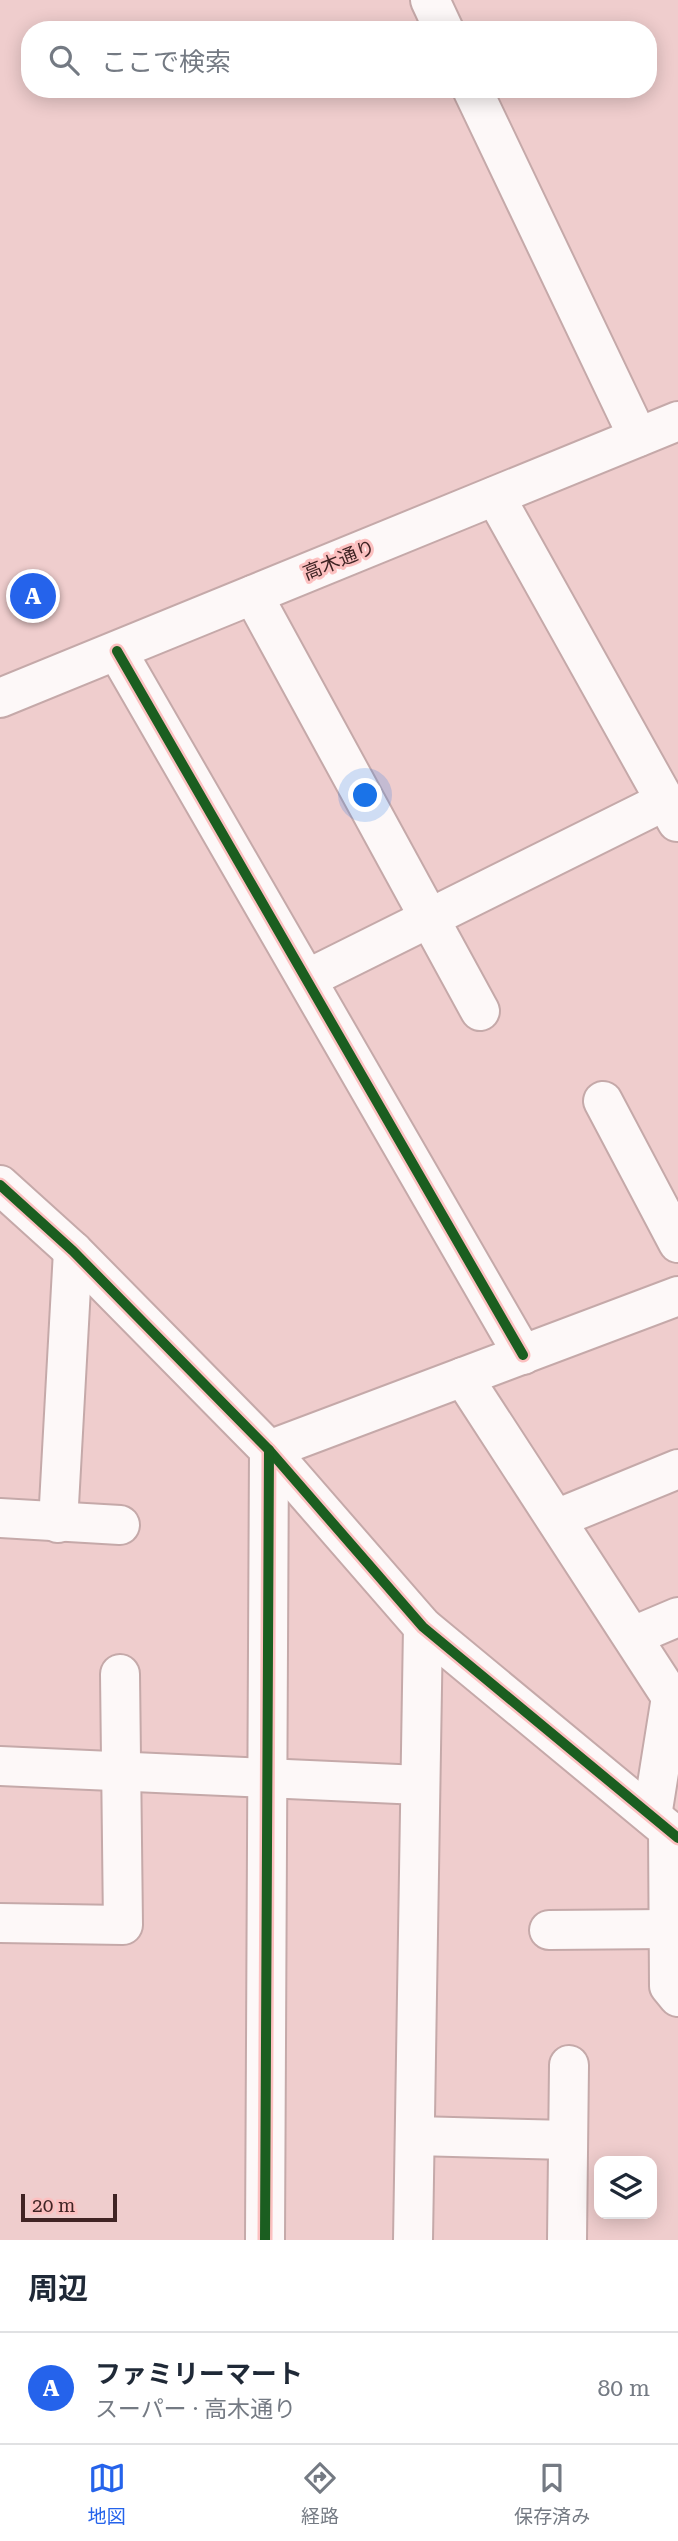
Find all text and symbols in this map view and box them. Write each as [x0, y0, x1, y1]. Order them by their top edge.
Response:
search box [21, 21, 657, 98]
icon: search [45, 41, 83, 79]
text: ここで検索 [101, 47, 231, 77]
street label: 高木通り [299, 535, 379, 585]
pin: A [10, 570, 56, 622]
your location [348, 778, 382, 812]
map controls [594, 2156, 657, 2219]
button: layers [594, 2156, 657, 2219]
scale bar [21, 2191, 117, 2223]
text: 20 m [32, 2194, 75, 2217]
text: 周辺 [28, 2271, 88, 2306]
text: ファミリーマート [95, 2359, 303, 2389]
text: A [43, 2375, 59, 2402]
text: 80 m [597, 2375, 650, 2402]
text: スーパー · 高木通り [95, 2396, 296, 2423]
tab: 地図 [88, 2459, 126, 2528]
tab: 経路 [301, 2459, 339, 2528]
tab: 保存済み [514, 2459, 590, 2528]

